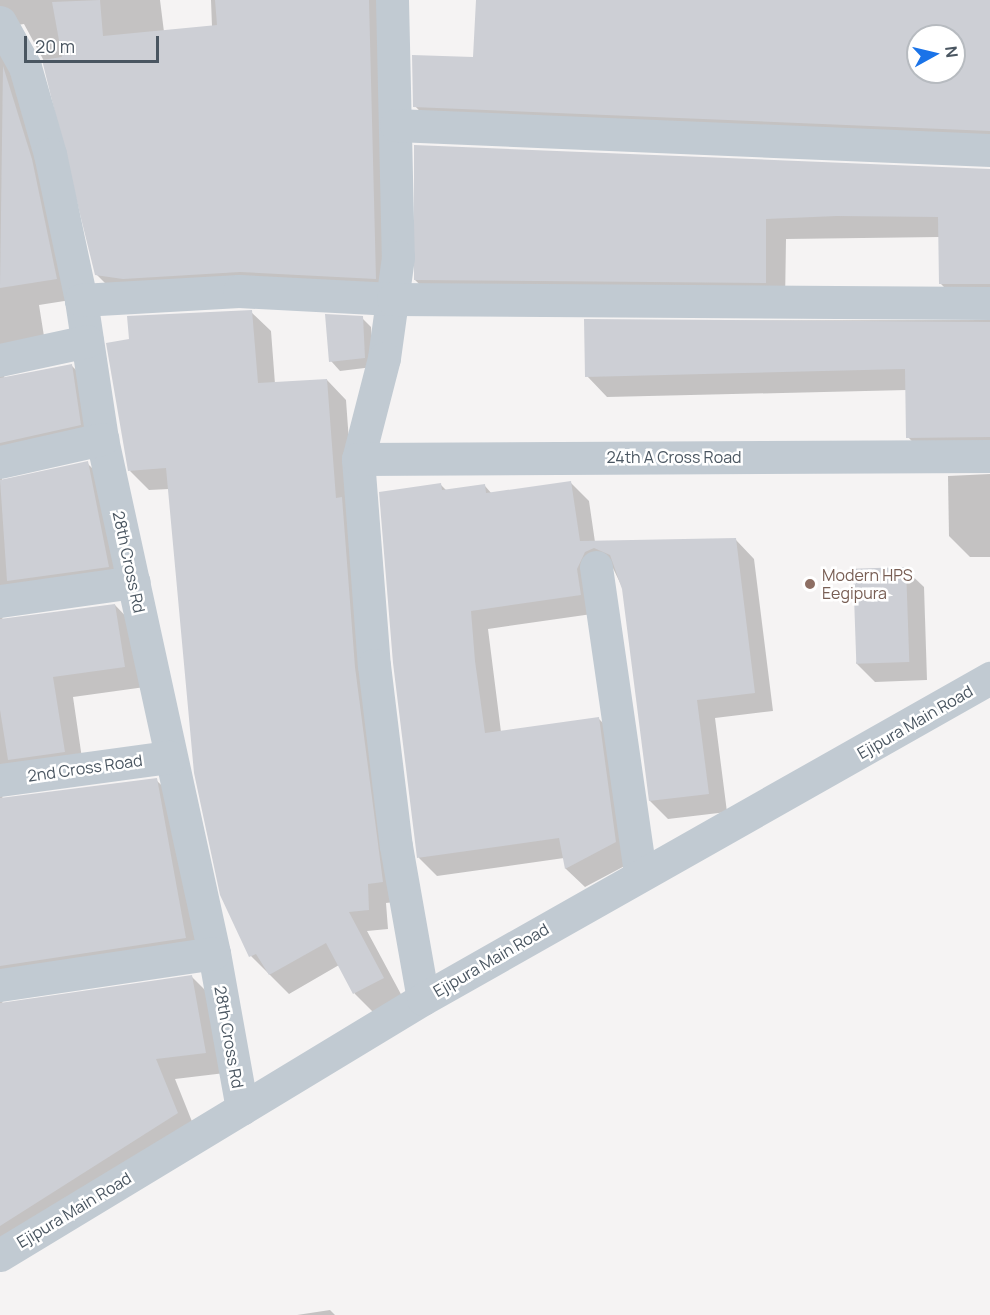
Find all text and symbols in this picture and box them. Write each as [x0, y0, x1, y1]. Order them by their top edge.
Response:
scale bar [27, 24, 162, 62]
north arrow [906, 24, 966, 84]
text: 20 m [35, 34, 75, 58]
text: N [940, 45, 964, 59]
street label: 24th A Cross Road [606, 447, 742, 467]
street label: 28th Cross Rd [109, 509, 149, 615]
place label: Modern HPS Eegipura [822, 565, 913, 603]
marker: Modern HPS Eegipura [803, 577, 817, 591]
street label: Ejipura Main Road [854, 681, 976, 763]
street label: 2nd Cross Road [26, 750, 144, 786]
street label: Ejipura Main Road [430, 919, 552, 1001]
street label: 28th Cross Rd [211, 984, 247, 1090]
street label: Ejipura Main Road [13, 1168, 135, 1252]

